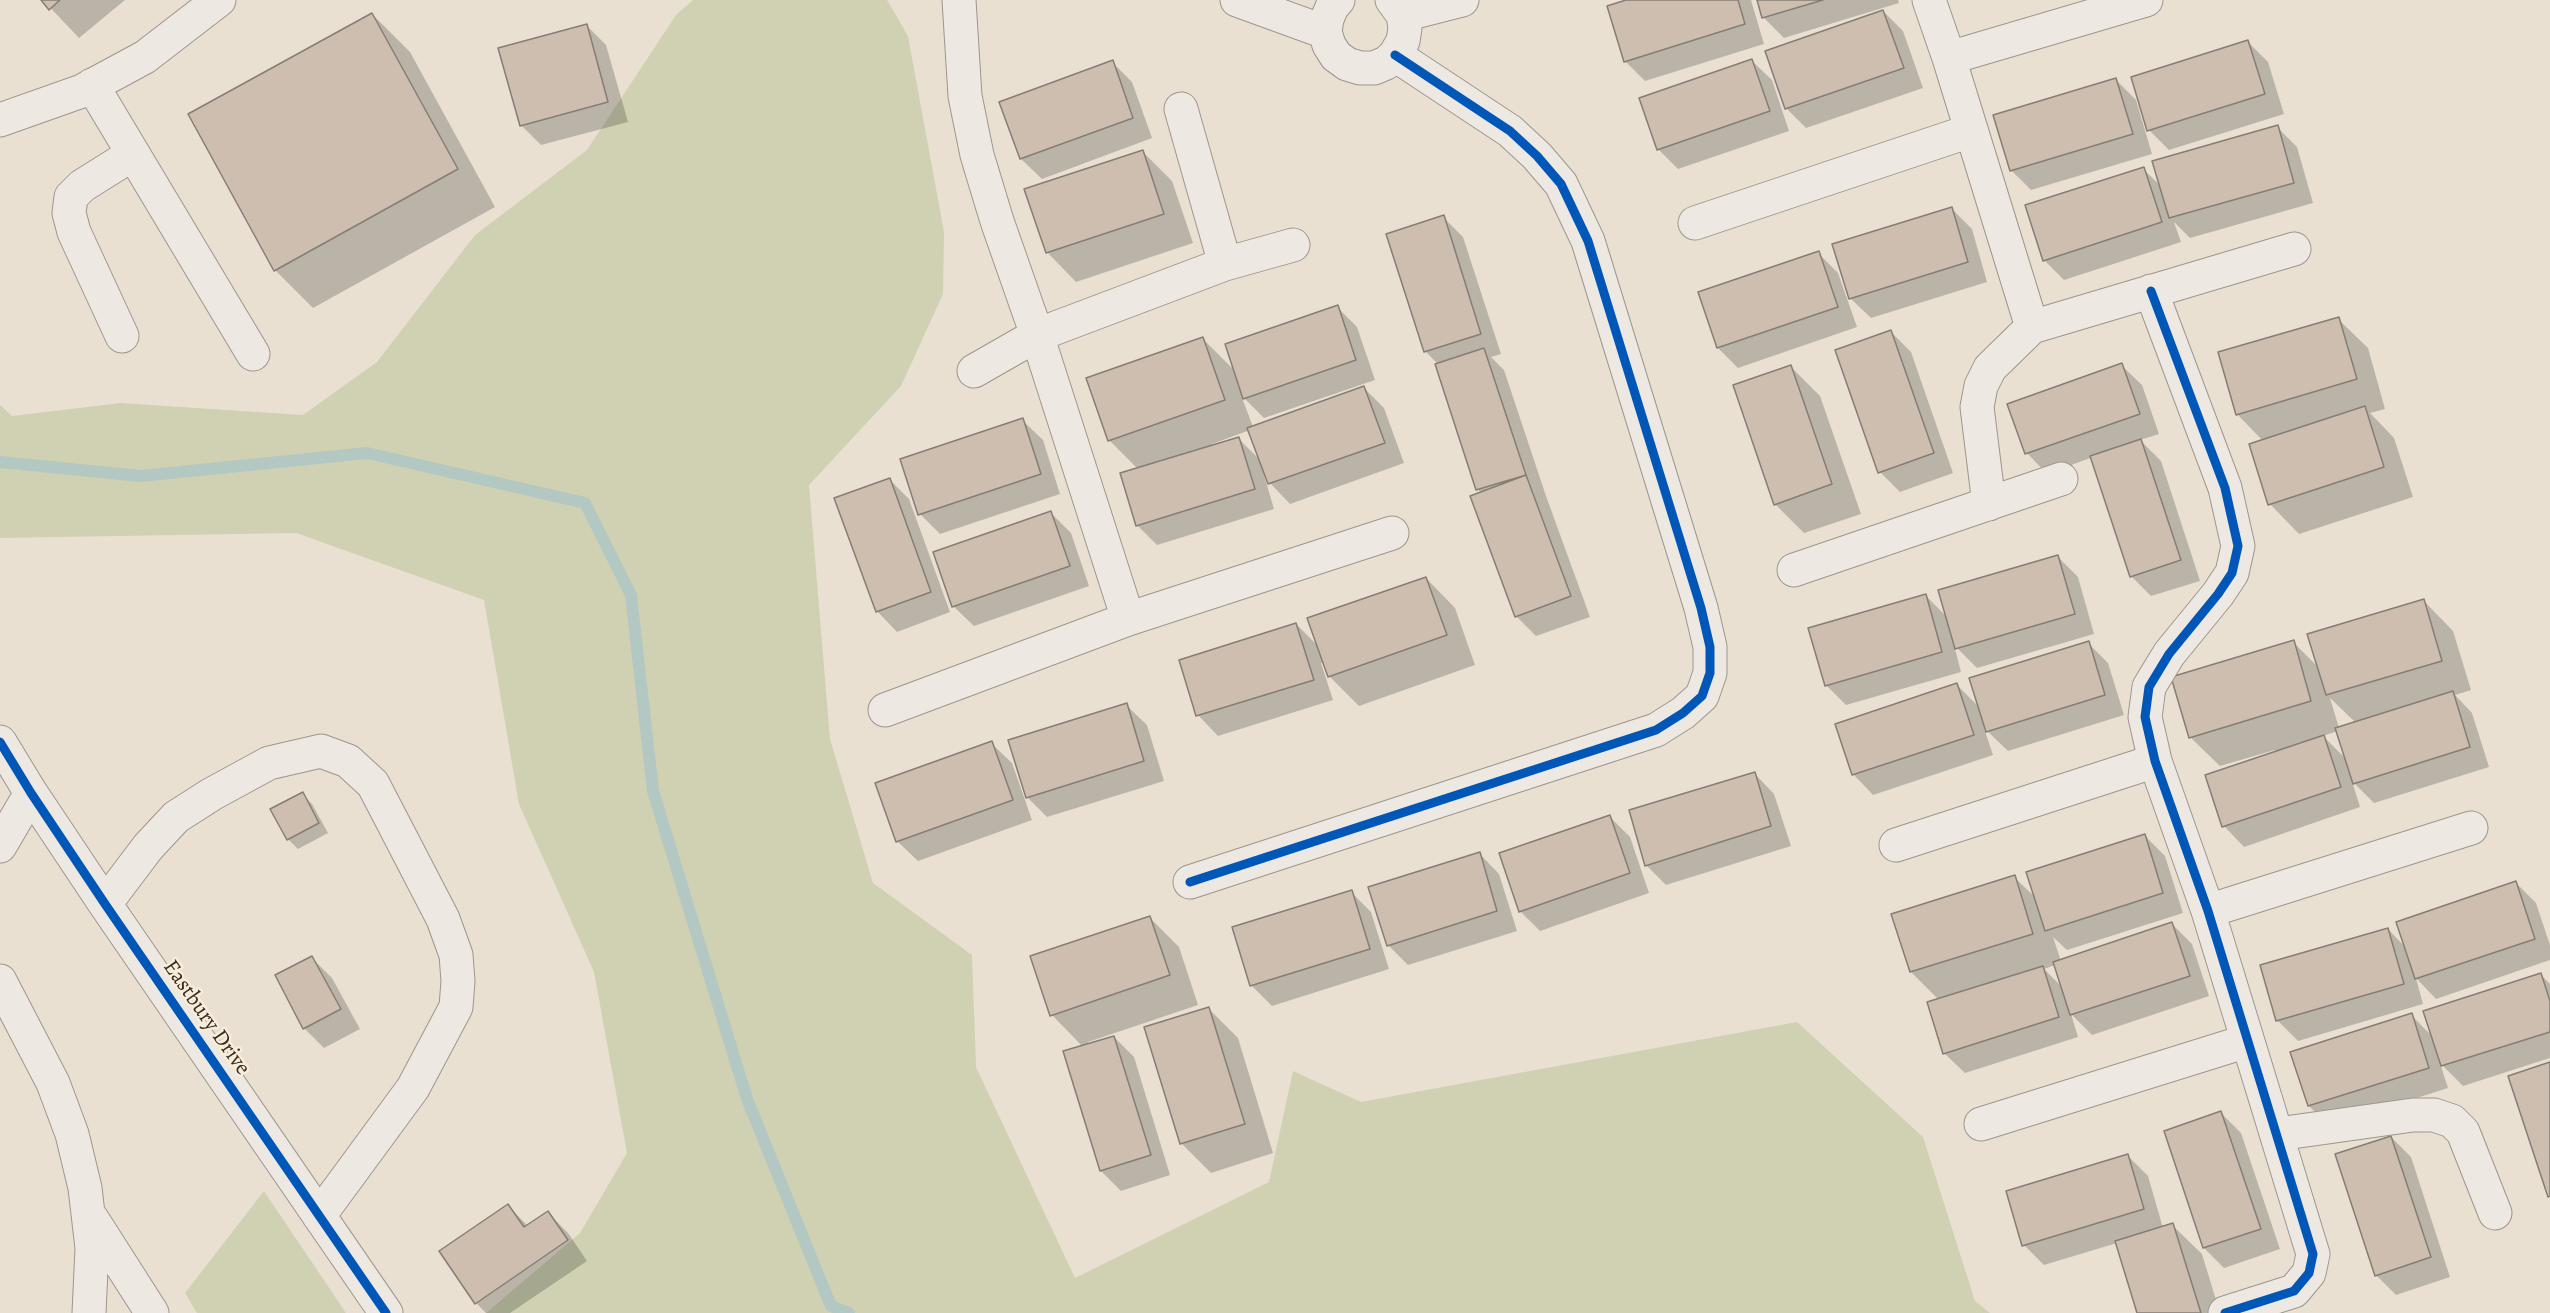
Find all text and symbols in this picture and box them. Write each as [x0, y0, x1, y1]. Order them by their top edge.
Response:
street label: Eastbury Drive [157, 955, 255, 1081]

